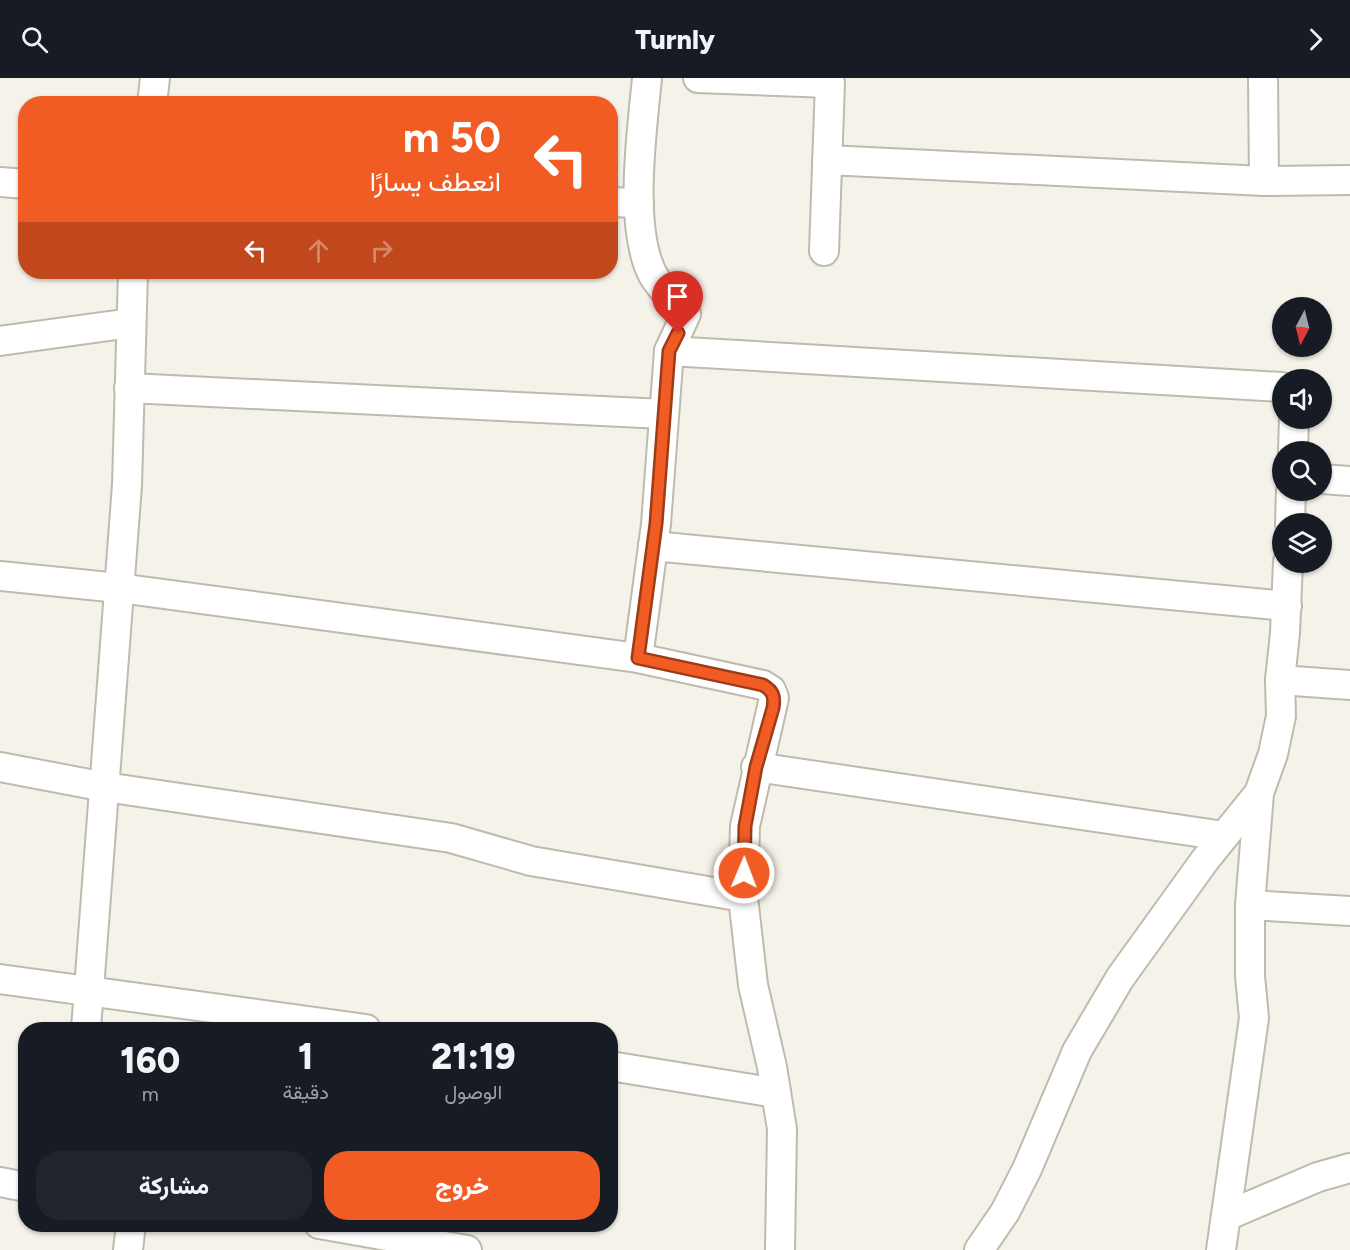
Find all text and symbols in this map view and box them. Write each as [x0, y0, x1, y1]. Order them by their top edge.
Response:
icon: search [18, 23, 51, 56]
text: Turnly [635, 23, 715, 56]
icon: forward [1299, 23, 1332, 56]
text: 50 m [403, 112, 501, 163]
icon: left [522, 120, 600, 198]
text: انعطف يسارًا [370, 165, 501, 198]
icon: left [239, 234, 272, 267]
icon: ahead [302, 234, 335, 267]
icon: right [365, 234, 398, 267]
pin [652, 271, 703, 333]
icon: arrive [661, 280, 694, 313]
north arrow [1272, 297, 1332, 357]
map controls [1272, 297, 1332, 573]
button: sound [1272, 369, 1332, 429]
button: search [1272, 441, 1332, 501]
button: layers [1272, 513, 1332, 573]
position arrow [712, 841, 776, 905]
text: 1 [298, 1035, 313, 1078]
text: 21:19 [431, 1035, 516, 1078]
text: 160 [120, 1039, 180, 1082]
text: دقيقة [283, 1080, 329, 1104]
text: الوصول [445, 1080, 502, 1104]
text: m [142, 1082, 159, 1106]
button: مشاركة [36, 1151, 312, 1220]
button: خروج [324, 1151, 600, 1220]

